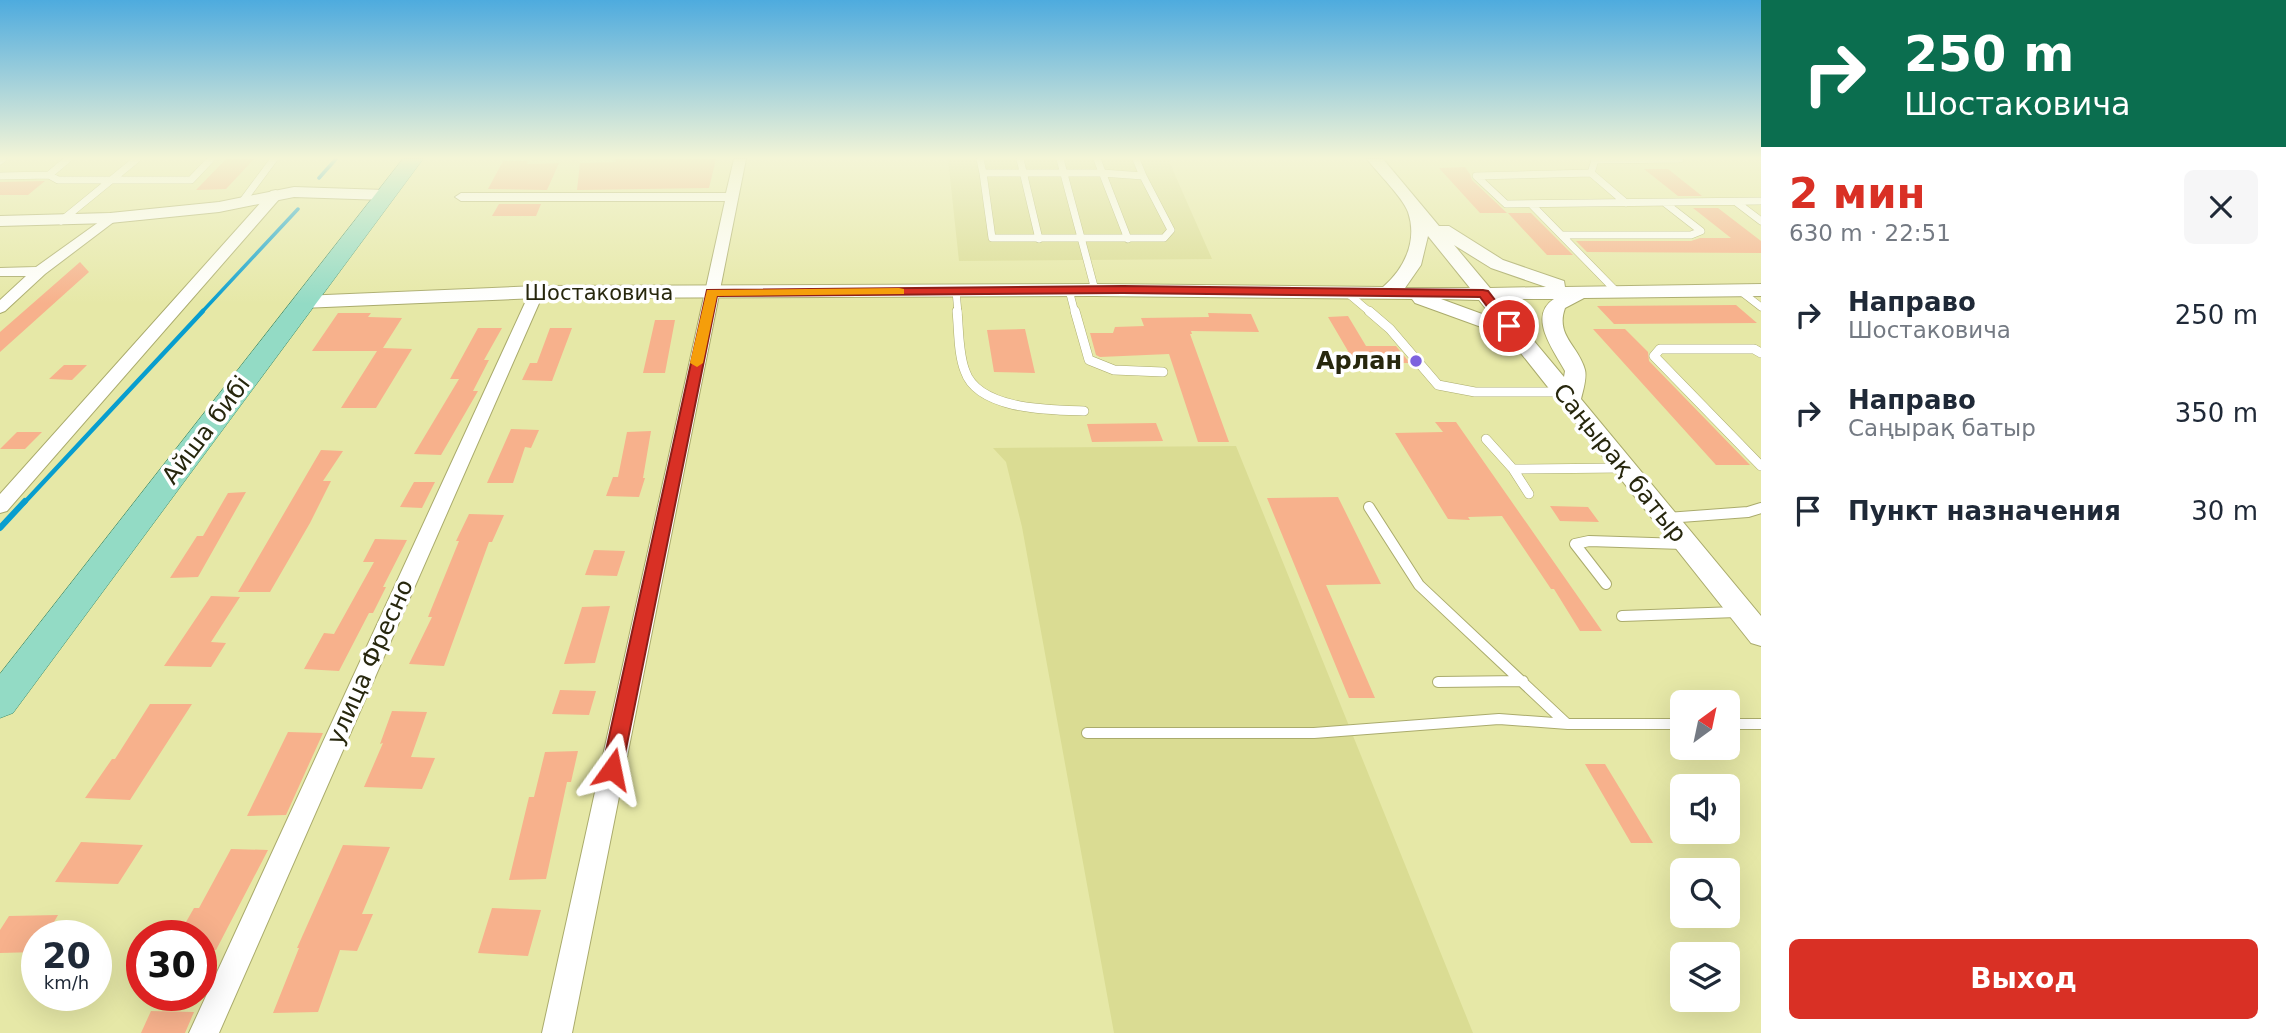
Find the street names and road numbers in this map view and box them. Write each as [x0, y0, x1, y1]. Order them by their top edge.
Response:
street label: Шостаковича [525, 281, 673, 305]
street label: Айша бибі [156, 370, 256, 490]
street label: Саңырақ батыр [1547, 378, 1693, 548]
street label: улица Фресно [321, 575, 419, 749]

